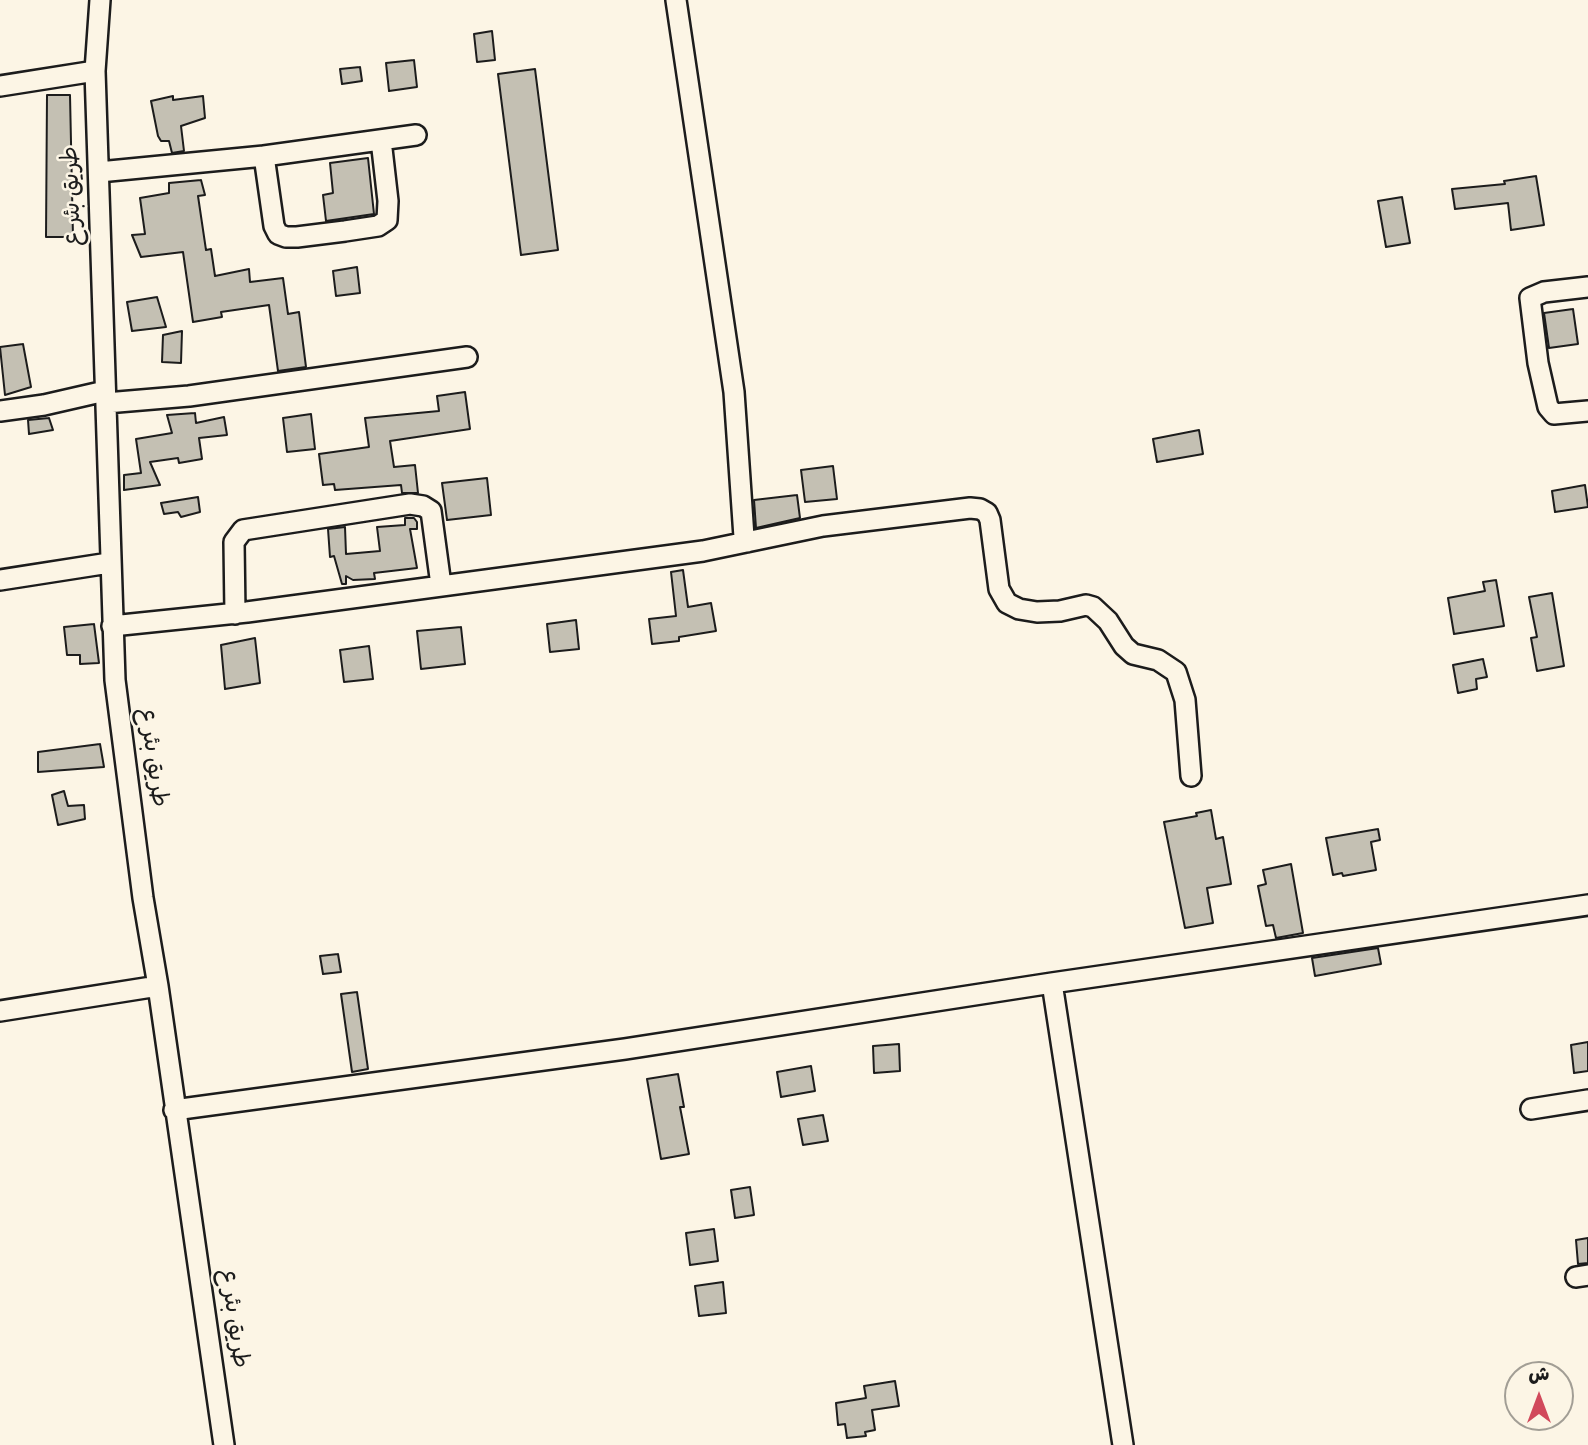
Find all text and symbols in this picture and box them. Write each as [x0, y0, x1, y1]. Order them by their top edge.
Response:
street label: طريق بئر ع [59, 146, 91, 246]
street label: طريق بئر ع [129, 706, 171, 810]
street label: طريق بئر ع [210, 1267, 252, 1371]
north arrow [1504, 1361, 1574, 1431]
text: ش [1529, 1363, 1549, 1390]

